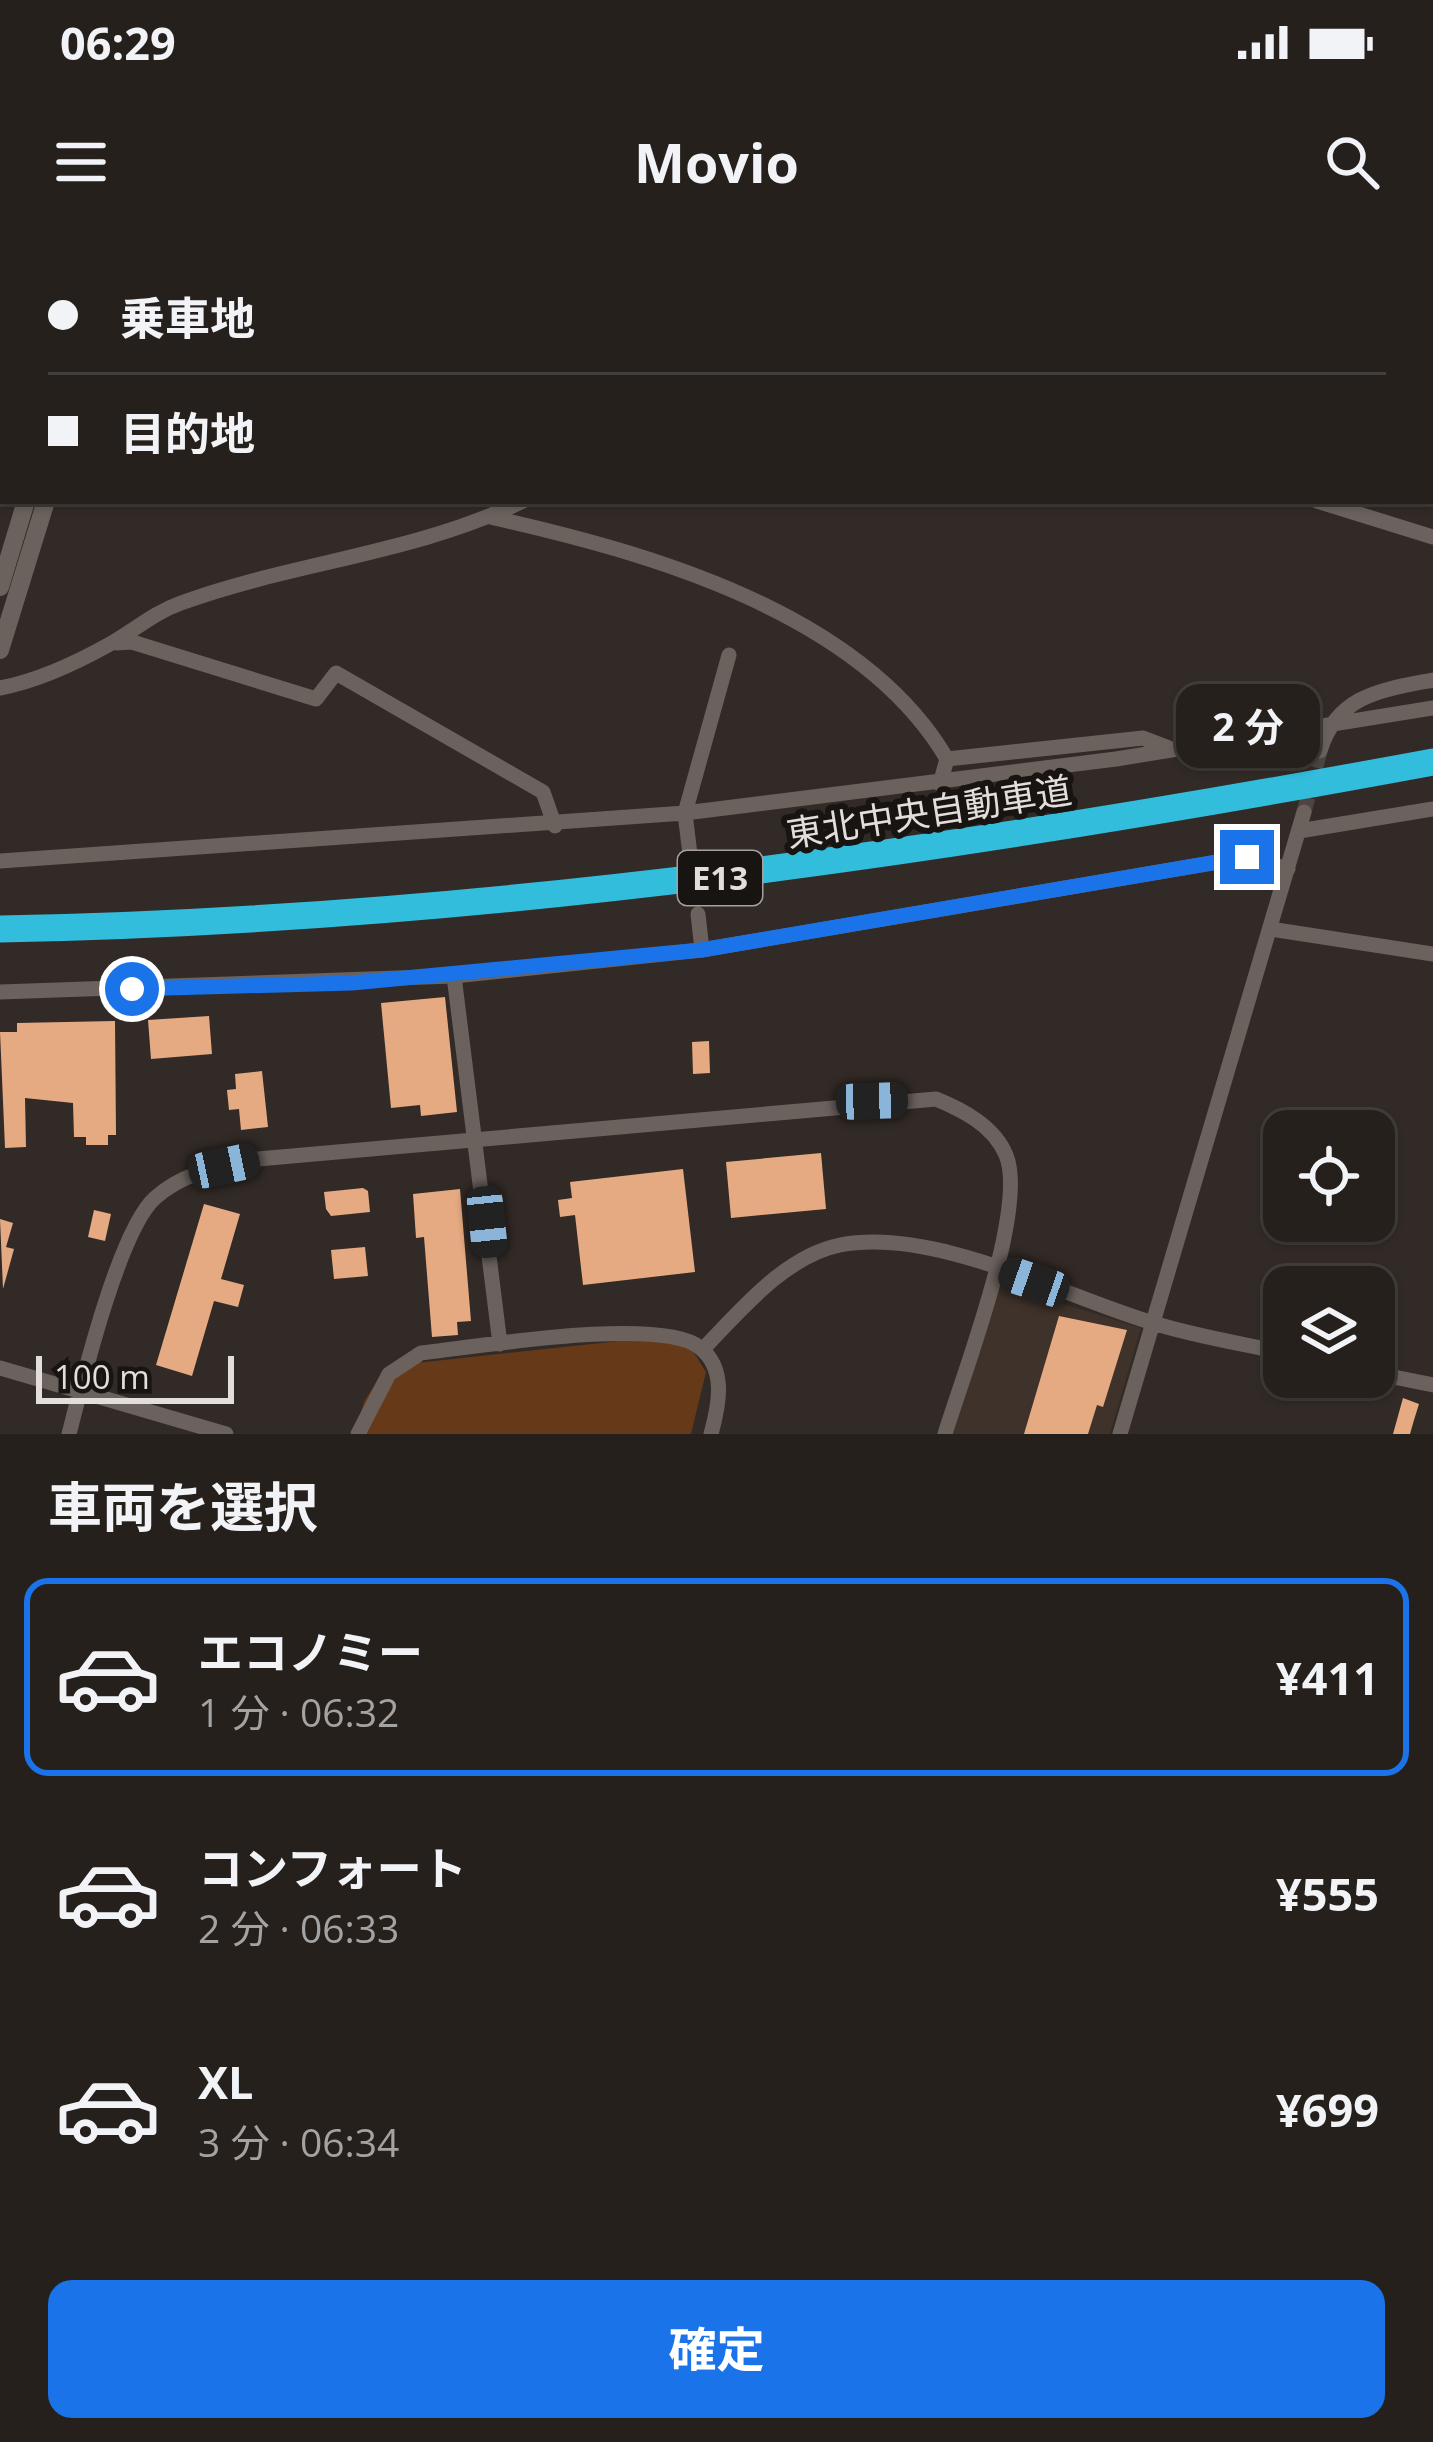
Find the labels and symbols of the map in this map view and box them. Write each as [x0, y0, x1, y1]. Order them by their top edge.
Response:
callout: 2 分 [1175, 683, 1319, 767]
street label: 東北中央自動車道 [783, 765, 1075, 858]
route end [1220, 830, 1274, 884]
road number: E13 [678, 851, 762, 905]
route start [105, 962, 159, 1016]
car [835, 1082, 909, 1120]
car [185, 1141, 263, 1191]
car [465, 1184, 509, 1260]
car [994, 1253, 1074, 1311]
scale bar [36, 1350, 234, 1403]

